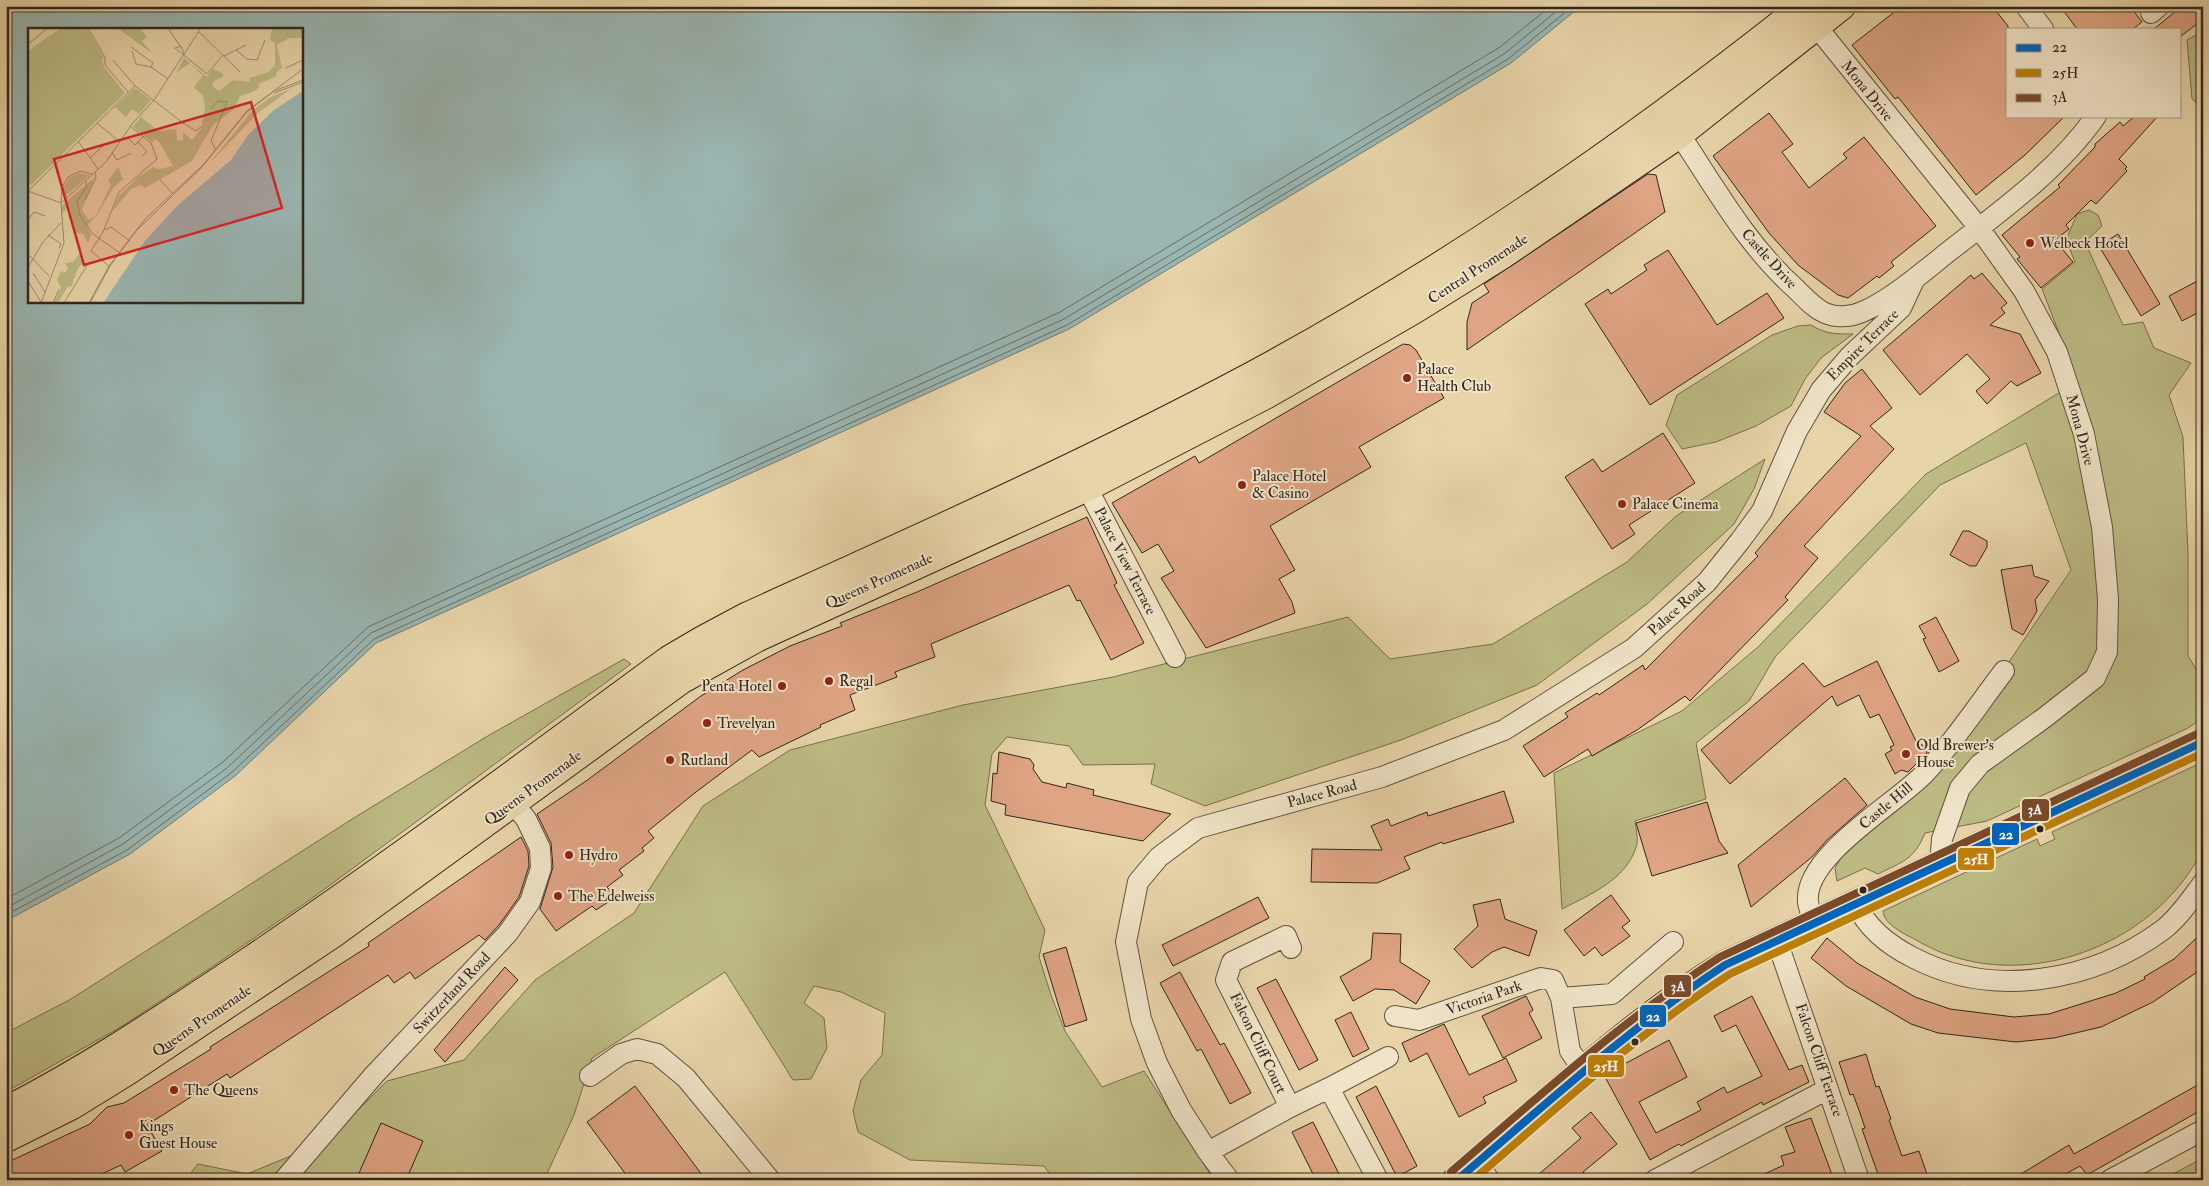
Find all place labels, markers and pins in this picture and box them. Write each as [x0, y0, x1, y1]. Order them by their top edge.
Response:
place label: Welbeck Hotel [2039, 234, 2128, 253]
marker: Welbeck Hotel [2024, 237, 2036, 249]
place label: Palace Health Club [1417, 360, 1491, 396]
marker: Palace Health Club [1401, 372, 1413, 384]
place label: Palace Hotel & Casino [1252, 467, 1327, 503]
marker: Palace Hotel & Casino [1236, 479, 1248, 491]
place label: Palace Cinema [1632, 495, 1720, 514]
marker: Palace Cinema [1616, 498, 1628, 510]
place label: Regal [839, 672, 873, 691]
marker: Regal [823, 675, 835, 687]
place label: Penta Hotel [701, 677, 772, 696]
marker: Penta Hotel [776, 680, 788, 692]
place label: Trevelyan [717, 714, 775, 733]
marker: Trevelyan [701, 717, 713, 729]
place label: Old Brewer's House [1916, 736, 1994, 772]
marker: Old Brewer's House [1900, 748, 1912, 760]
place label: Rutland [680, 751, 729, 770]
marker: Rutland [664, 754, 676, 766]
unlabelled marker [2035, 824, 2045, 834]
place label: Hydro [579, 846, 618, 865]
marker: Hydro [563, 849, 575, 861]
unlabelled marker [1858, 885, 1868, 895]
place label: The Edelweiss [568, 887, 654, 906]
marker: The Edelweiss [552, 890, 564, 902]
unlabelled marker [1630, 1037, 1640, 1047]
place label: The Queens [184, 1081, 258, 1100]
marker: The Queens [168, 1084, 180, 1096]
place label: Kings Guest House [139, 1117, 217, 1153]
marker: Kings Guest House [123, 1129, 135, 1141]

